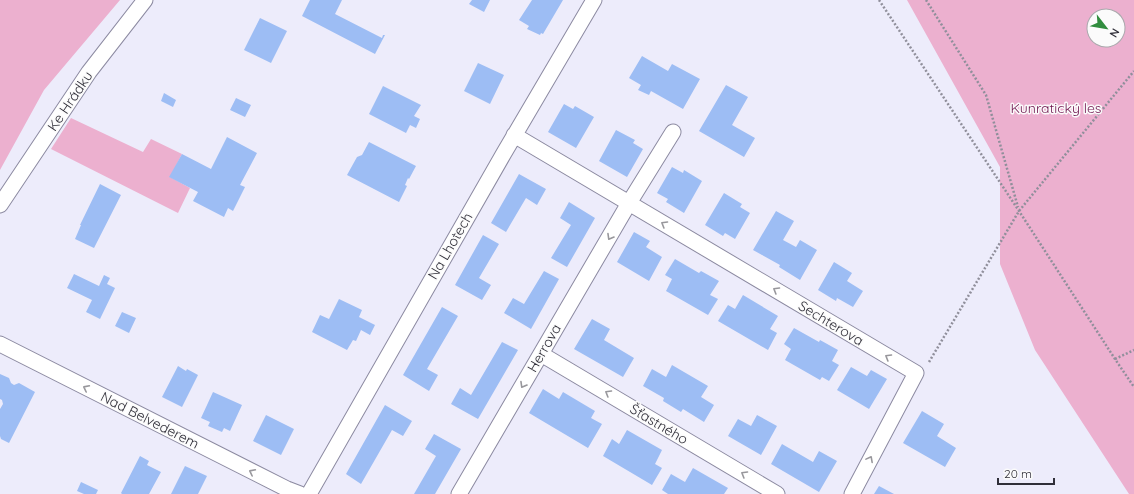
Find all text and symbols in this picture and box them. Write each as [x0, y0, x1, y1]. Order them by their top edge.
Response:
north arrow [1086, 8, 1126, 48]
text: N [1106, 26, 1123, 40]
street label: Ke Hrádku [43, 68, 97, 134]
park label: Kunratický les [1011, 99, 1101, 117]
street label: Na Lhotech [424, 209, 476, 283]
one-way arrow [661, 221, 668, 228]
one-way arrow [607, 233, 614, 240]
one-way arrow [773, 288, 780, 295]
street label: Sechterova [795, 297, 867, 349]
street label: Herrova [523, 321, 565, 375]
one-way arrow [885, 354, 892, 361]
one-way arrow [520, 381, 527, 388]
one-way arrow [83, 385, 90, 393]
street label: Nad Belvederem [98, 387, 202, 453]
one-way arrow [605, 391, 612, 398]
street label: Šťastného [627, 400, 691, 448]
one-way arrow [865, 456, 873, 464]
scale bar [998, 460, 1054, 486]
text: 20 m [1004, 466, 1032, 481]
one-way arrow [249, 469, 256, 476]
one-way arrow [741, 472, 748, 479]

